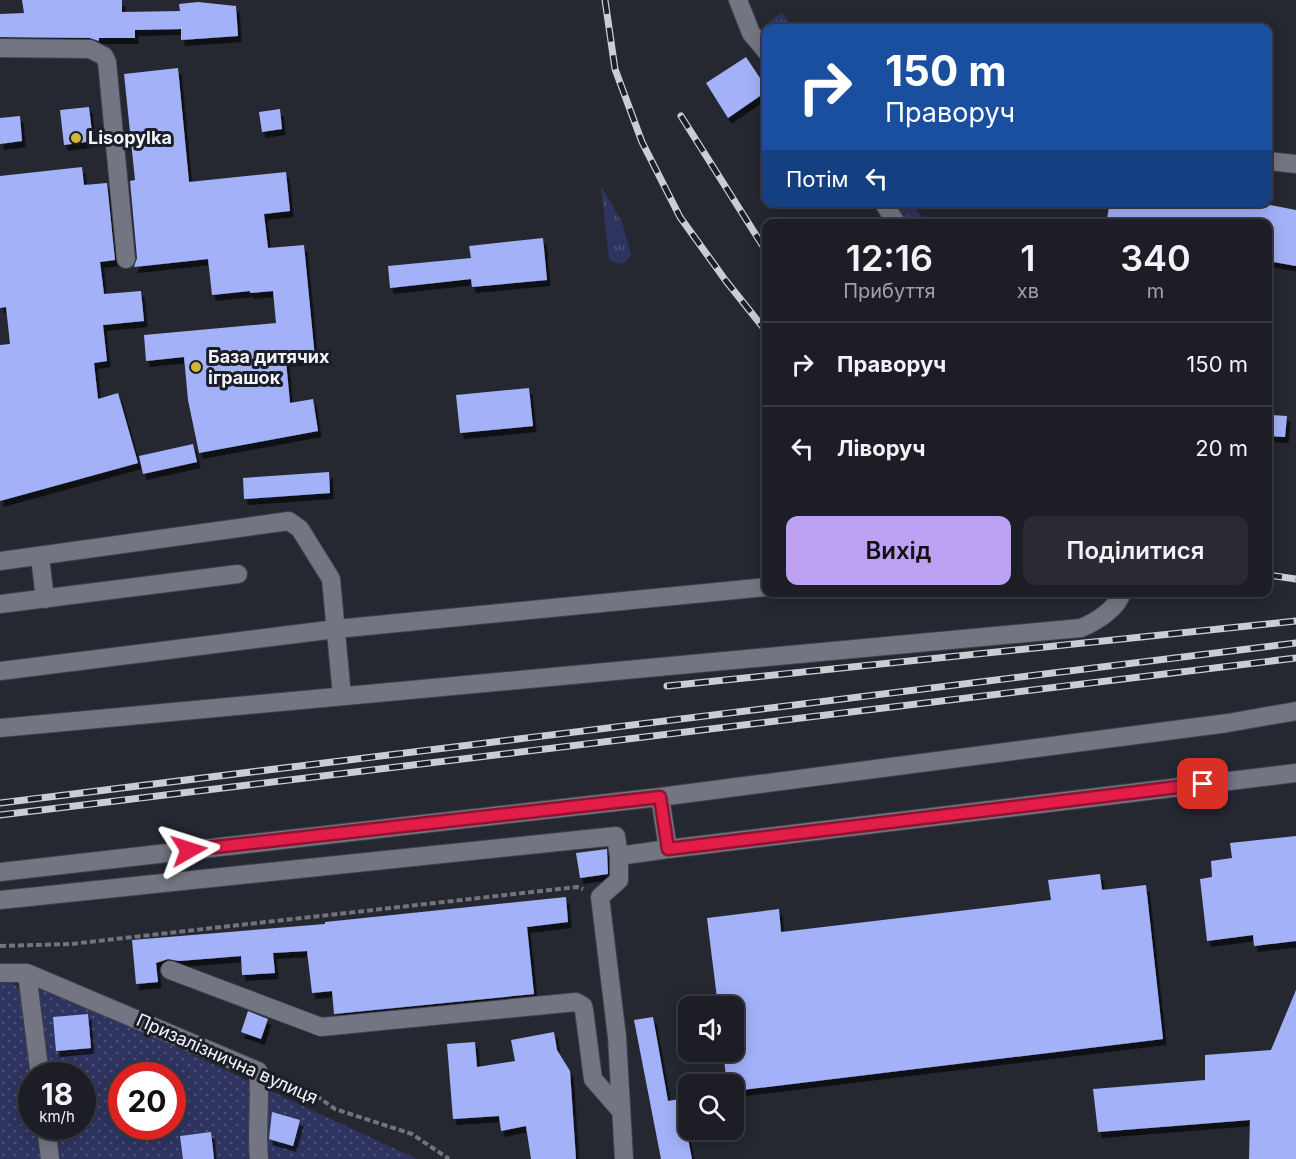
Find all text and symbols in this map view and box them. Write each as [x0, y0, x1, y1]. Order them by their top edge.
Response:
text: 150 m [885, 45, 1007, 96]
icon: right [786, 48, 864, 126]
text: Праворуч [885, 96, 1015, 129]
place label: Lisopylka [88, 127, 172, 148]
marker: Lisopylka [69, 131, 83, 145]
icon: left [860, 162, 893, 195]
text: Потім [786, 166, 848, 192]
text: 12:16 [846, 236, 933, 280]
text: 1 [1020, 236, 1035, 280]
text: 340 [1120, 236, 1191, 280]
text: Прибуття [843, 279, 936, 303]
text: хв [1017, 279, 1039, 303]
text: m [1147, 279, 1164, 303]
place label: База дитячих іграшок [208, 346, 330, 388]
icon: right [786, 348, 819, 381]
text: Праворуч [837, 351, 946, 377]
text: 150 m [1186, 351, 1248, 377]
marker: База дитячих іграшок [189, 360, 203, 374]
icon: left [786, 432, 819, 465]
text: Ліворуч [837, 435, 925, 461]
text: 20 m [1195, 435, 1248, 461]
button: Вихід [786, 516, 1011, 585]
button: Поділитися [1023, 516, 1248, 585]
pin [1177, 758, 1228, 809]
icon: arrive [1186, 767, 1219, 800]
position arrow [157, 818, 221, 882]
map controls [678, 996, 744, 1140]
button: sound [678, 996, 744, 1062]
street label: Призалізнична вулиця [133, 1009, 321, 1108]
speed limit sign: 20 [108, 1062, 186, 1140]
button: search [678, 1074, 744, 1140]
text: 18 [41, 1076, 73, 1112]
text: km/h [39, 1107, 75, 1126]

